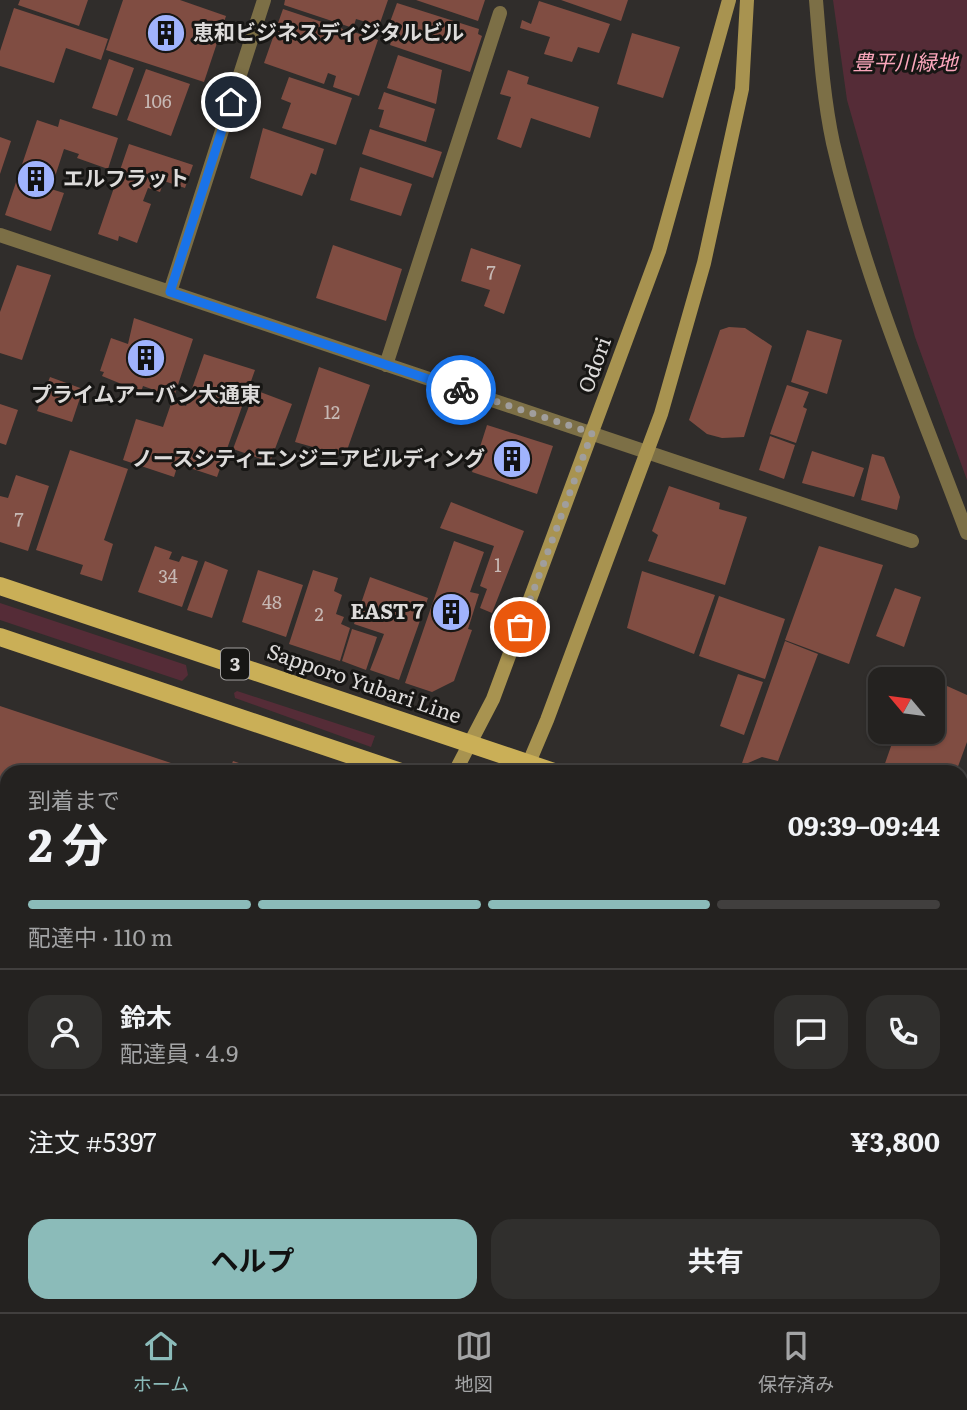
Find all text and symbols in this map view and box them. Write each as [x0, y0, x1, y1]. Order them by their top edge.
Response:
building icon: 恵和ビジネスディジタルビル [145, 12, 187, 54]
place label: 恵和ビジネスディジタルビル [193, 15, 464, 46]
park label: 豊平川緑地 [853, 45, 959, 76]
pin [201, 72, 261, 132]
icon: home [212, 83, 250, 121]
house number: 106 [144, 87, 172, 114]
building icon: エルフラット [15, 158, 57, 200]
place label: エルフラット [63, 161, 189, 192]
house number: 7 [486, 258, 496, 285]
street label: Odori [568, 332, 617, 397]
building icon: プライムアーバン大通東 [125, 337, 167, 379]
courier [426, 355, 496, 425]
icon: bike [442, 371, 480, 409]
place label: プライムアーバン大通東 [31, 377, 261, 408]
house number: 12 [324, 398, 340, 425]
building icon: ノースシティエンジニアビルディング [491, 438, 533, 480]
place label: ノースシティエンジニアビルディング [132, 441, 485, 472]
house number: 7 [14, 505, 24, 532]
house number: 1 [494, 551, 502, 578]
house number: 34 [158, 562, 178, 589]
house number: 48 [262, 588, 282, 615]
building icon: EAST 7 [430, 591, 472, 633]
place label: EAST 7 [350, 594, 425, 625]
pin [490, 597, 550, 657]
house number: 2 [314, 600, 324, 627]
icon: bag [501, 608, 539, 646]
street label: Sapporo Yubari Line [263, 634, 466, 729]
road number: 3 [221, 649, 249, 680]
north arrow [868, 667, 945, 744]
map controls [868, 667, 945, 744]
text: 到着まで [28, 782, 120, 816]
text: 09:39–09:44 [788, 805, 940, 844]
text: 2 分 [28, 808, 108, 876]
text: 配達中 · 110 m [28, 919, 173, 953]
button: person [28, 995, 102, 1069]
button: chat [774, 995, 848, 1069]
button: phone [866, 995, 940, 1069]
text: 鈴木 [120, 996, 172, 1035]
text: 配達員 · 4.9 [120, 1035, 238, 1069]
text: 注文 #5397 [28, 1121, 157, 1160]
text: ¥3,800 [850, 1121, 940, 1160]
button: ヘルプ [28, 1219, 477, 1299]
button: 共有 [491, 1219, 940, 1299]
tab: ホーム [133, 1327, 189, 1397]
tab: 地図 [455, 1327, 493, 1397]
tab: 保存済み [758, 1327, 834, 1397]

